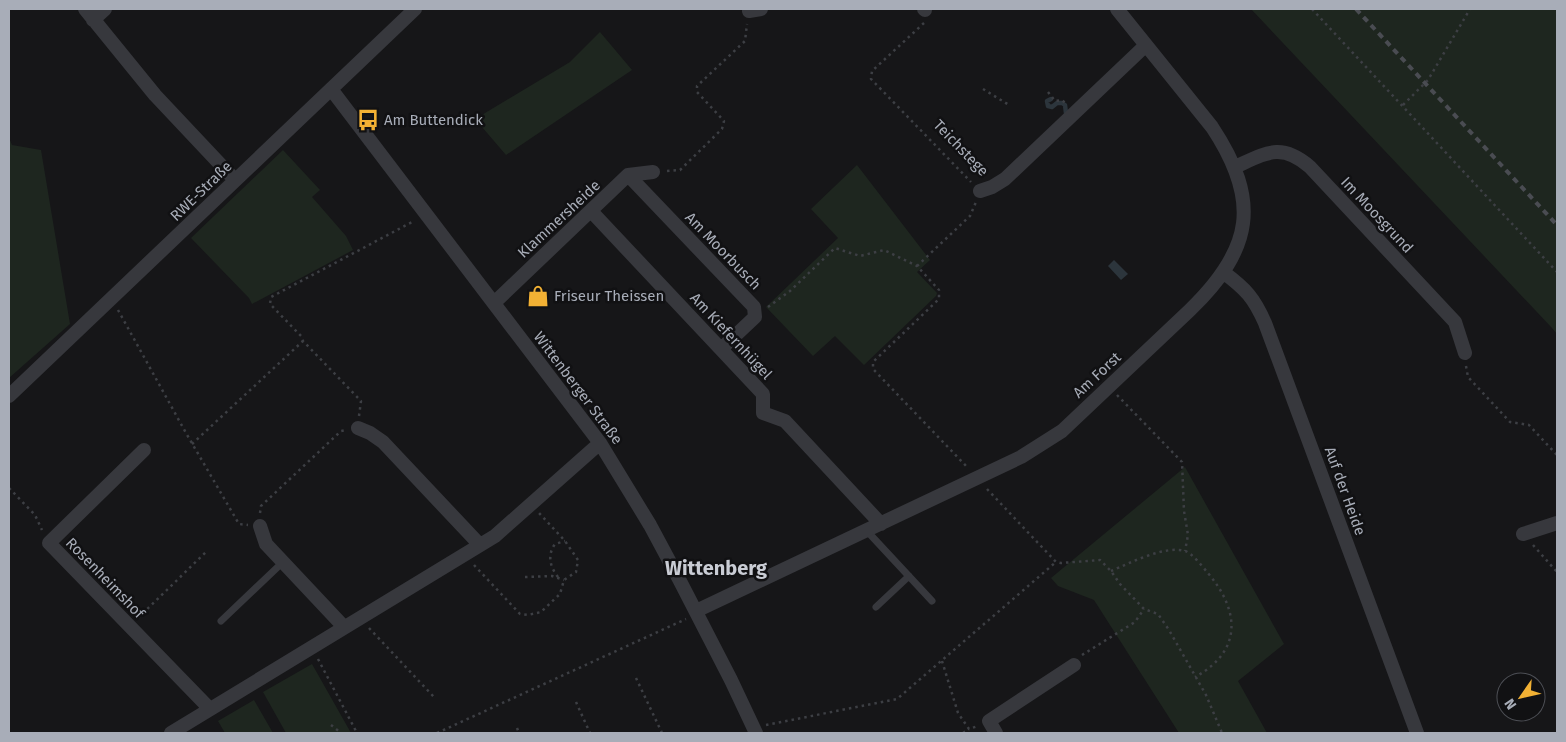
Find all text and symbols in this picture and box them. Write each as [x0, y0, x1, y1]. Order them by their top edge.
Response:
bus stop icon: Am Buttendick [355, 107, 381, 133]
place label: Am Buttendick [384, 111, 483, 129]
street label: Teichstege [930, 116, 992, 180]
street label: RWE-Straße [166, 157, 236, 225]
street label: Im Moosgrund [1337, 173, 1417, 257]
street label: Klammersheide [514, 176, 604, 262]
street label: Am Moorbusch [681, 208, 765, 294]
shop icon: Friseur Theissen [525, 283, 551, 309]
place label: Friseur Theissen [554, 287, 664, 305]
street label: Am Kiefernhügel [686, 289, 776, 384]
street label: Wittenberger Straße [530, 328, 626, 448]
street label: Am Forst [1069, 348, 1125, 402]
street label: Auf der Heide [1321, 444, 1369, 538]
street label: Rosenheimshof [62, 534, 149, 623]
district label: Wittenberg [665, 556, 768, 580]
north arrow [1496, 672, 1546, 722]
text: N [1501, 695, 1520, 713]

